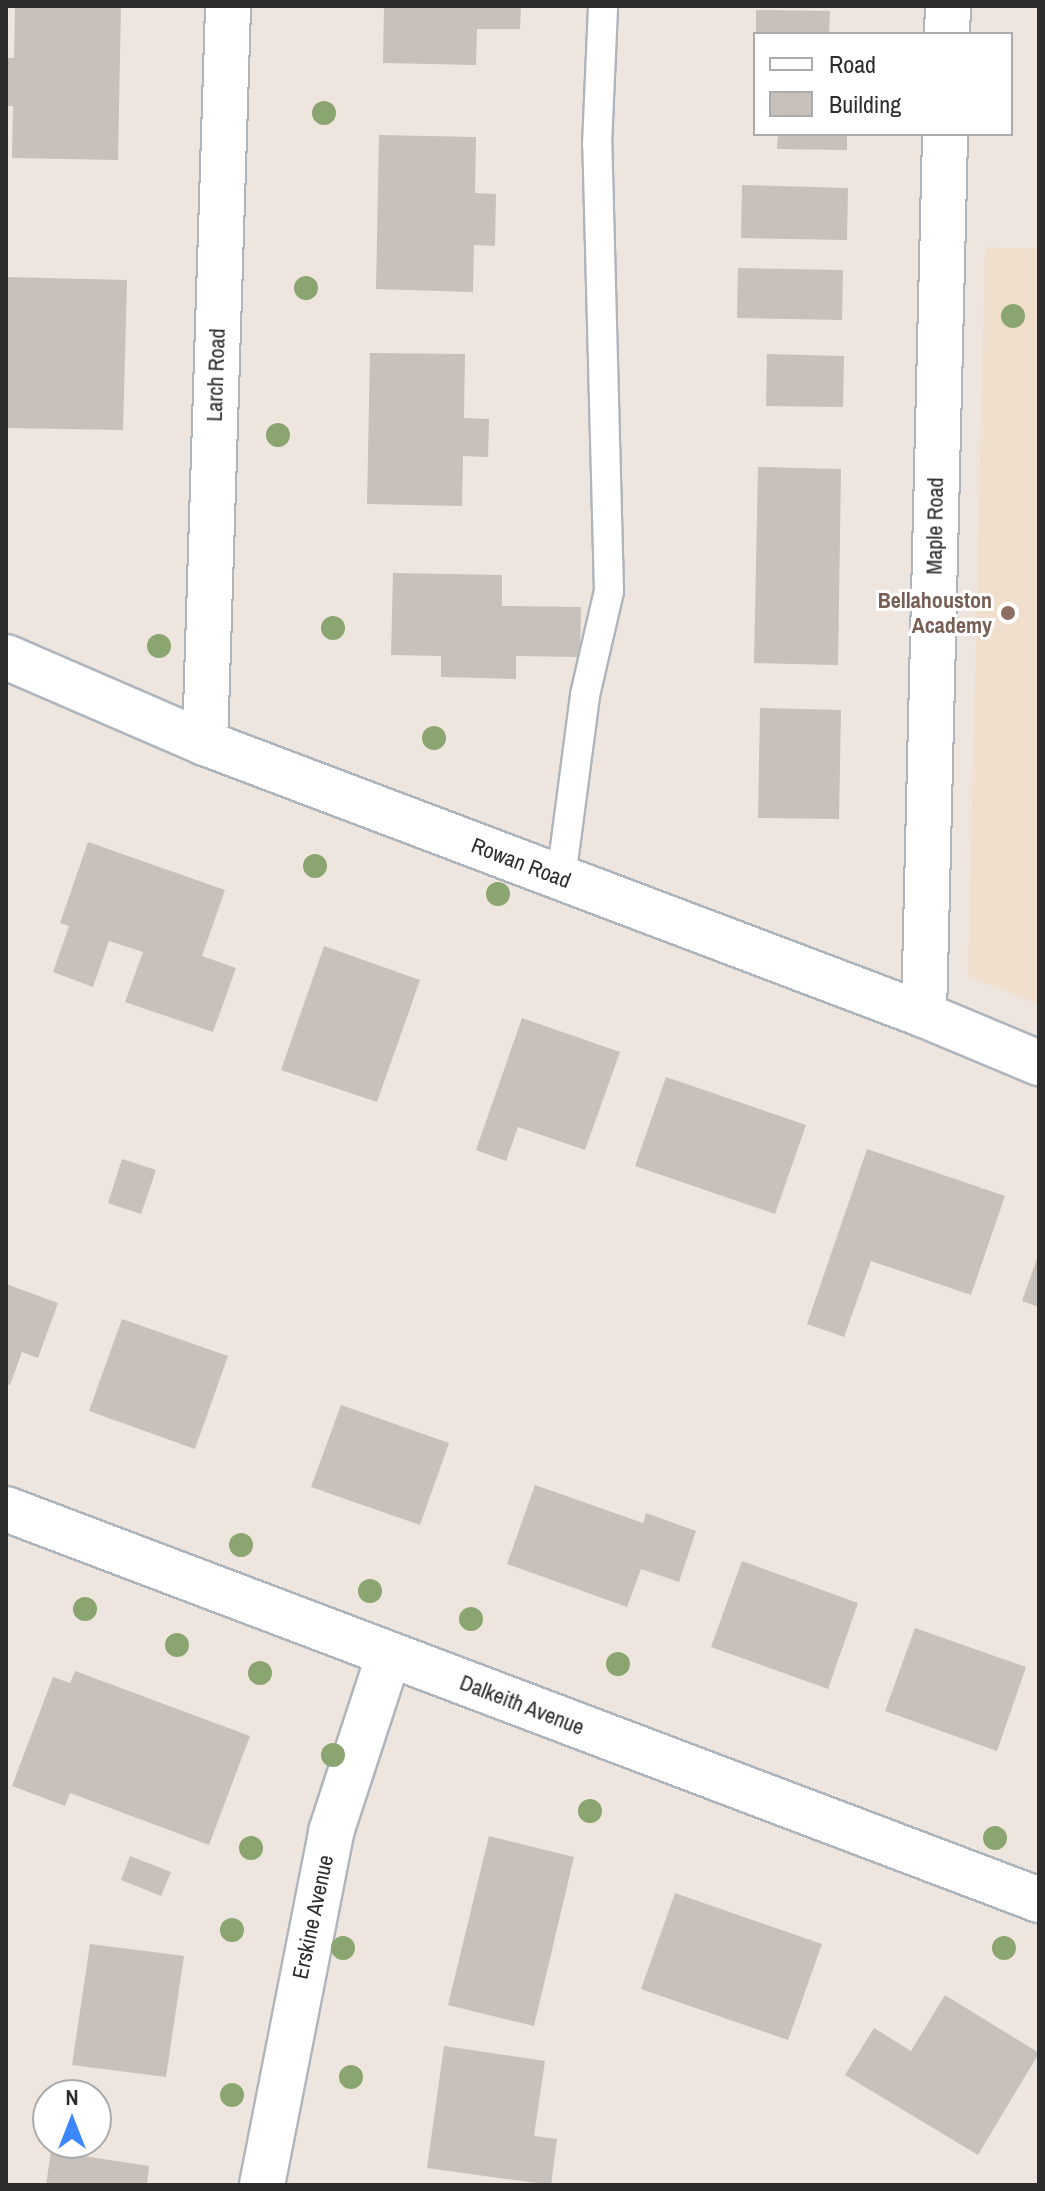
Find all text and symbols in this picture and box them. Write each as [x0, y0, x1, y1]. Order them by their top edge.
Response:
legend [753, 32, 1013, 136]
text: Road [829, 48, 876, 80]
text: Building [829, 88, 901, 120]
street label: Larch Road [201, 328, 231, 422]
street label: Maple Road [921, 477, 949, 575]
place label: Bellahouston Academy [878, 587, 992, 638]
marker: Bellahouston Academy [999, 604, 1017, 622]
street label: Rowan Road [468, 832, 574, 894]
street label: Dalkeith Avenue [456, 1669, 588, 1741]
street label: Erskine Avenue [287, 1852, 339, 1982]
north arrow [32, 2079, 112, 2159]
text: N [65, 2082, 79, 2112]

